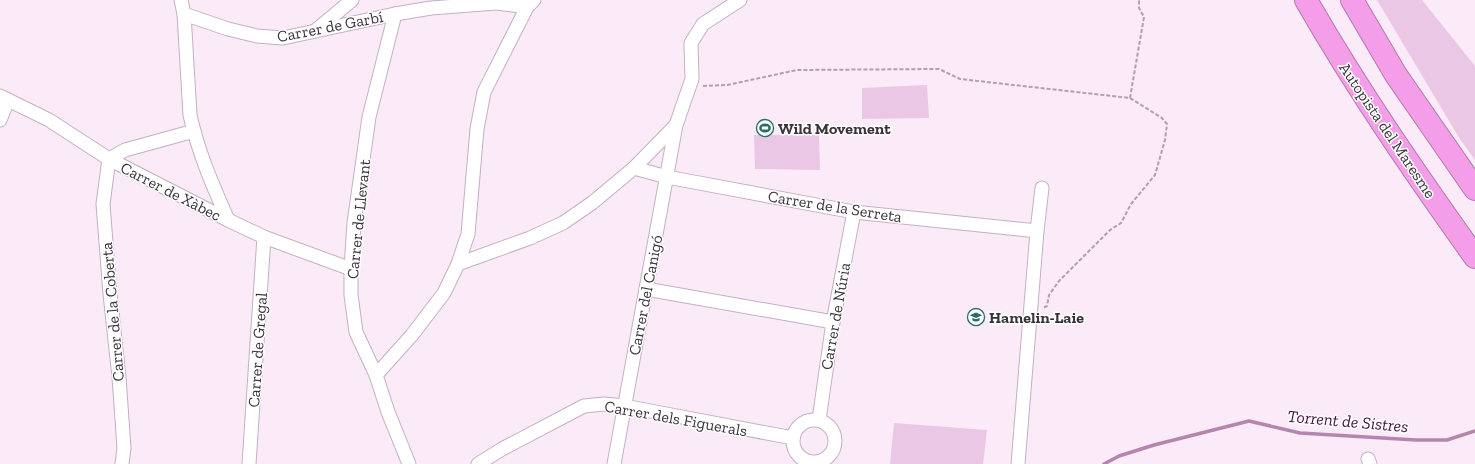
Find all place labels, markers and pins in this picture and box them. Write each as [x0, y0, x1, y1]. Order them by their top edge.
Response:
sports icon: Wild Movement [755, 118, 775, 138]
place label: Wild Movement [778, 119, 891, 138]
school or university icon: Hamelin-Laie [966, 307, 986, 327]
place label: Hamelin-Laie [989, 308, 1084, 327]

